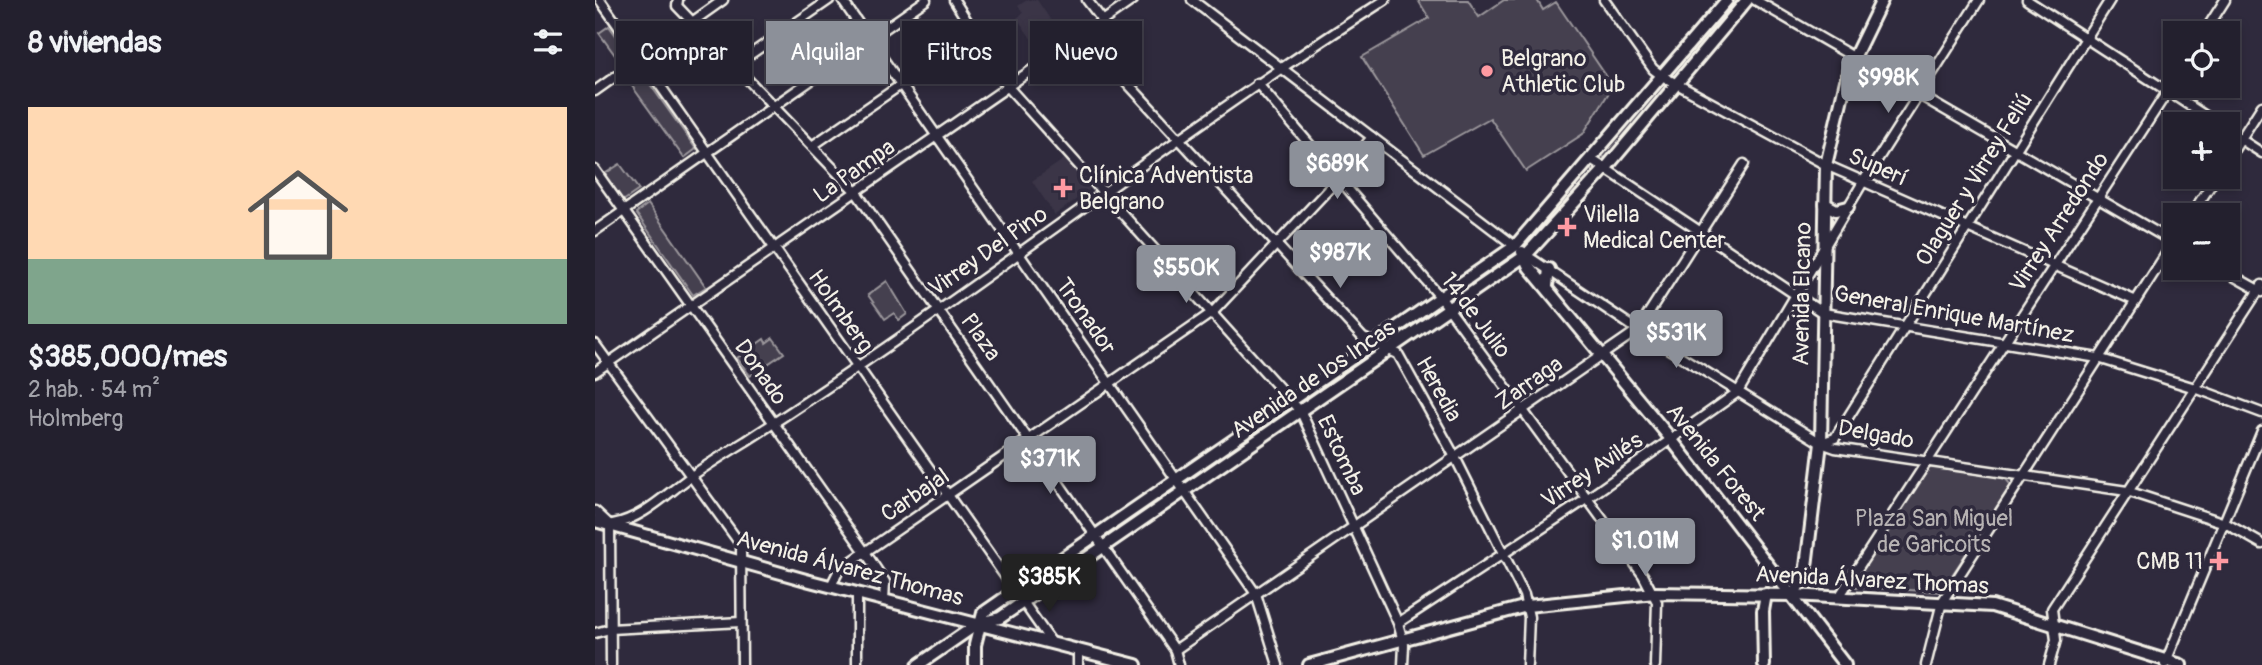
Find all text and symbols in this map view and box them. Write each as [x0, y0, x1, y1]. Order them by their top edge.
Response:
chip: Comprar [616, 21, 752, 84]
chip: Alquilar [766, 21, 888, 84]
chip: Filtros [902, 21, 1016, 84]
chip: Nuevo [1030, 21, 1142, 84]
map controls [2163, 21, 2240, 280]
button: locate [2163, 21, 2240, 98]
icon: filters [529, 23, 567, 61]
text: 8 viviendas [28, 24, 161, 61]
place label: Belgrano Athletic Club [1501, 44, 1625, 99]
pin: $998K [1839, 55, 1937, 115]
marker: Belgrano Athletic Club [1479, 63, 1495, 79]
text: $998K [1857, 63, 1919, 92]
street label: Olaguer y Virrey Feliú [1909, 87, 2039, 271]
button: + [2163, 112, 2240, 189]
street label: La Pampa [808, 132, 900, 210]
street label: Superí [1844, 141, 1912, 193]
pin: $689K [1288, 142, 1386, 201]
street label: Virrey Arredondo [2003, 146, 2115, 298]
text: $689K [1305, 149, 1369, 178]
icon: home [235, 152, 361, 278]
place label: Clínica Adventista Belgrano [1079, 161, 1253, 216]
marker: Clínica Adventista Belgrano [1053, 178, 1073, 198]
street label: Virrey Del Pino [923, 199, 1053, 303]
place label: Vilella Medical Center [1583, 200, 1726, 255]
button: − [2163, 203, 2240, 280]
marker: Vilella Medical Center [1557, 217, 1577, 237]
street label: Avenida Elcano [1786, 222, 1818, 366]
pin: $987K [1291, 230, 1389, 290]
text: $987K [1309, 238, 1371, 267]
pin: $550K [1137, 246, 1235, 305]
text: $550K [1153, 253, 1219, 282]
street label: Holmberg [802, 264, 880, 358]
street label: 14 de Julio [1434, 266, 1518, 364]
street label: Tronador [1049, 272, 1123, 360]
street label: General Enrique Martínez [1832, 279, 2076, 349]
street label: Plaza [954, 308, 1008, 366]
pin: $531K [1627, 310, 1725, 370]
street label: Avenida de los Incas [1225, 313, 1401, 445]
text: $531K [1646, 318, 1706, 347]
street label: Donado [728, 334, 794, 410]
text: $385,000/mes [28, 338, 227, 375]
street label: Zarraga [1490, 349, 1568, 417]
street label: Heredia [1409, 351, 1469, 427]
text: 2 hab. · 54 m² [28, 375, 160, 404]
street label: Avenida Forest [1660, 397, 1773, 527]
text: Holmberg [28, 404, 123, 433]
street label: Estomba [1311, 410, 1373, 500]
street label: Delgado [1836, 413, 1916, 455]
street label: Virrey Avilés [1536, 426, 1648, 514]
pin: $371K [1001, 436, 1099, 496]
text: $371K [1020, 444, 1080, 473]
street label: Carbajal [875, 462, 955, 528]
park label: Plaza San Miguel de Garicoits [1855, 504, 2013, 559]
pin: $1.01M [1588, 518, 1702, 578]
street label: Avenida Álvarez Thomas [733, 524, 967, 612]
text: $1.01M [1611, 526, 1679, 555]
place label: CMB 11 [2136, 547, 2203, 576]
marker: CMB 11 [2209, 551, 2229, 571]
pin: $385K [1000, 554, 1098, 614]
street label: Avenida Álvarez Thomas [1755, 559, 1989, 601]
text: $385K [1017, 562, 1081, 591]

